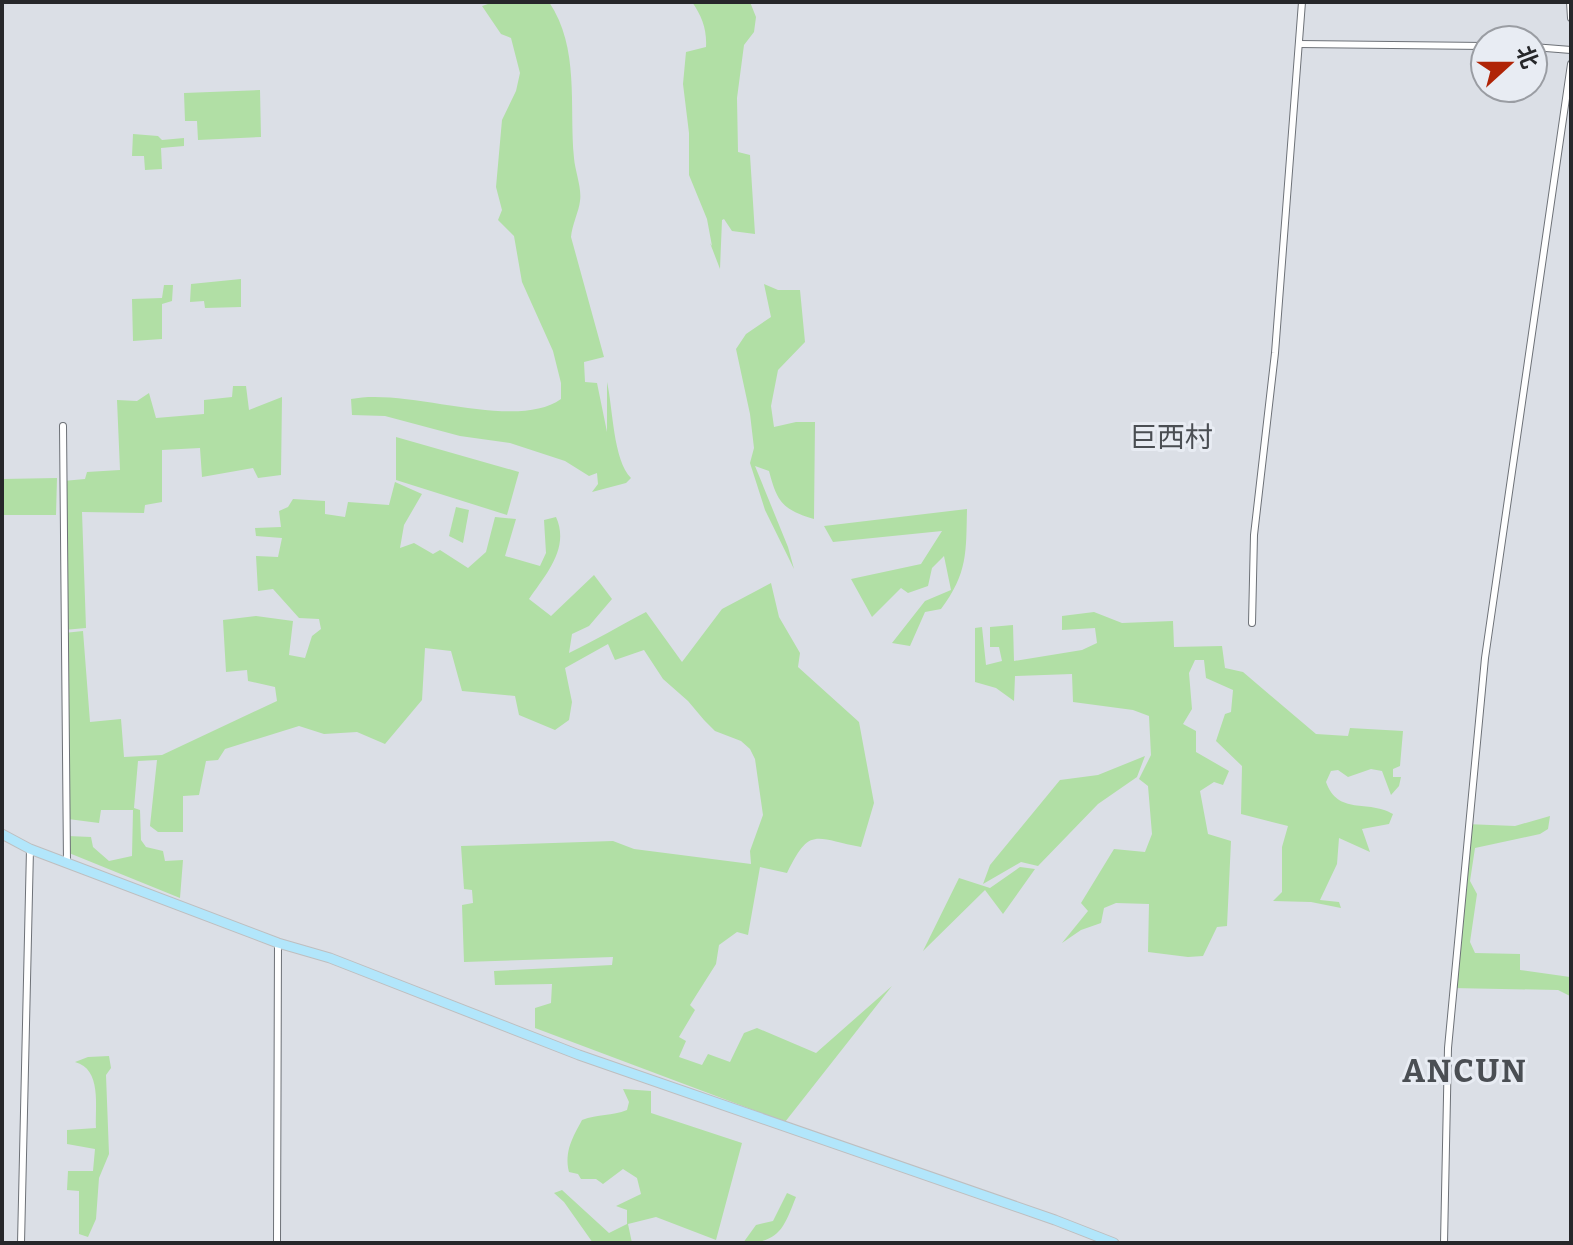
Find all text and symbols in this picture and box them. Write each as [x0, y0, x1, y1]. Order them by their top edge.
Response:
north arrow [1469, 24, 1549, 104]
text: 北 [1511, 42, 1544, 72]
district label: 巨西村 [1129, 421, 1213, 454]
district label: ANCUN [1402, 1052, 1528, 1090]

